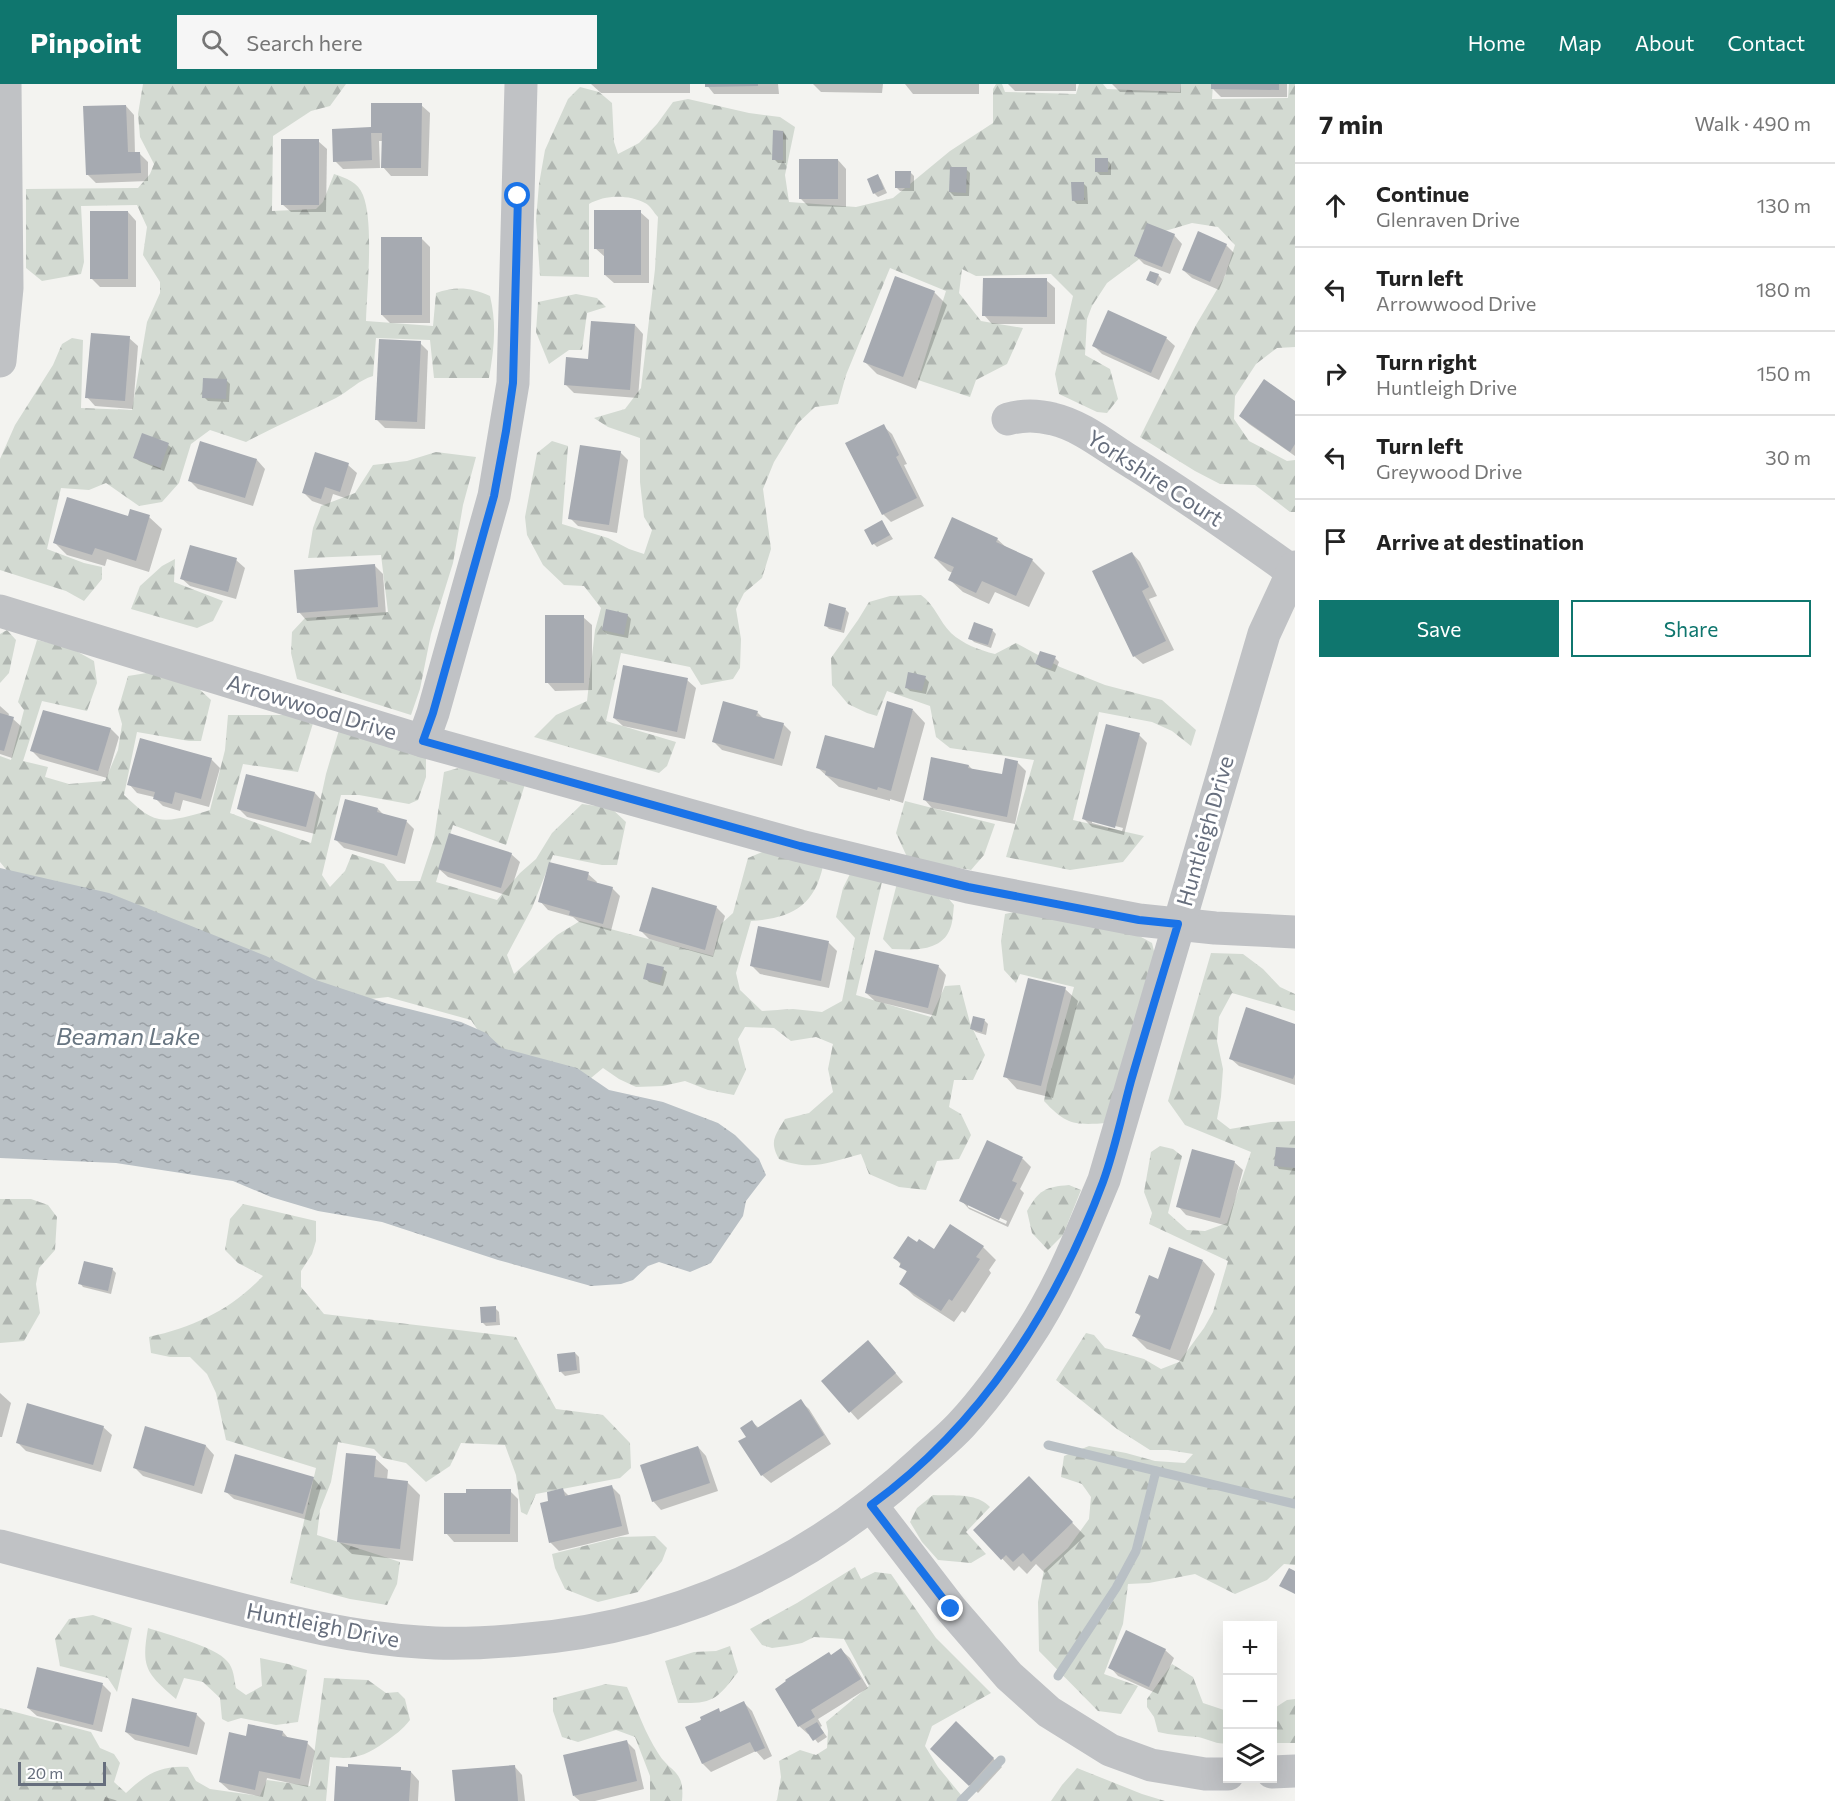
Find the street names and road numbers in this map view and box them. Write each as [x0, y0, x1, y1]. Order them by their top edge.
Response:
street label: Yorkshire Court [1082, 424, 1228, 532]
street label: Arrowwood Drive [224, 668, 400, 745]
street label: Huntleigh Drive [1170, 753, 1239, 909]
street label: Huntleigh Drive [244, 1596, 402, 1653]

